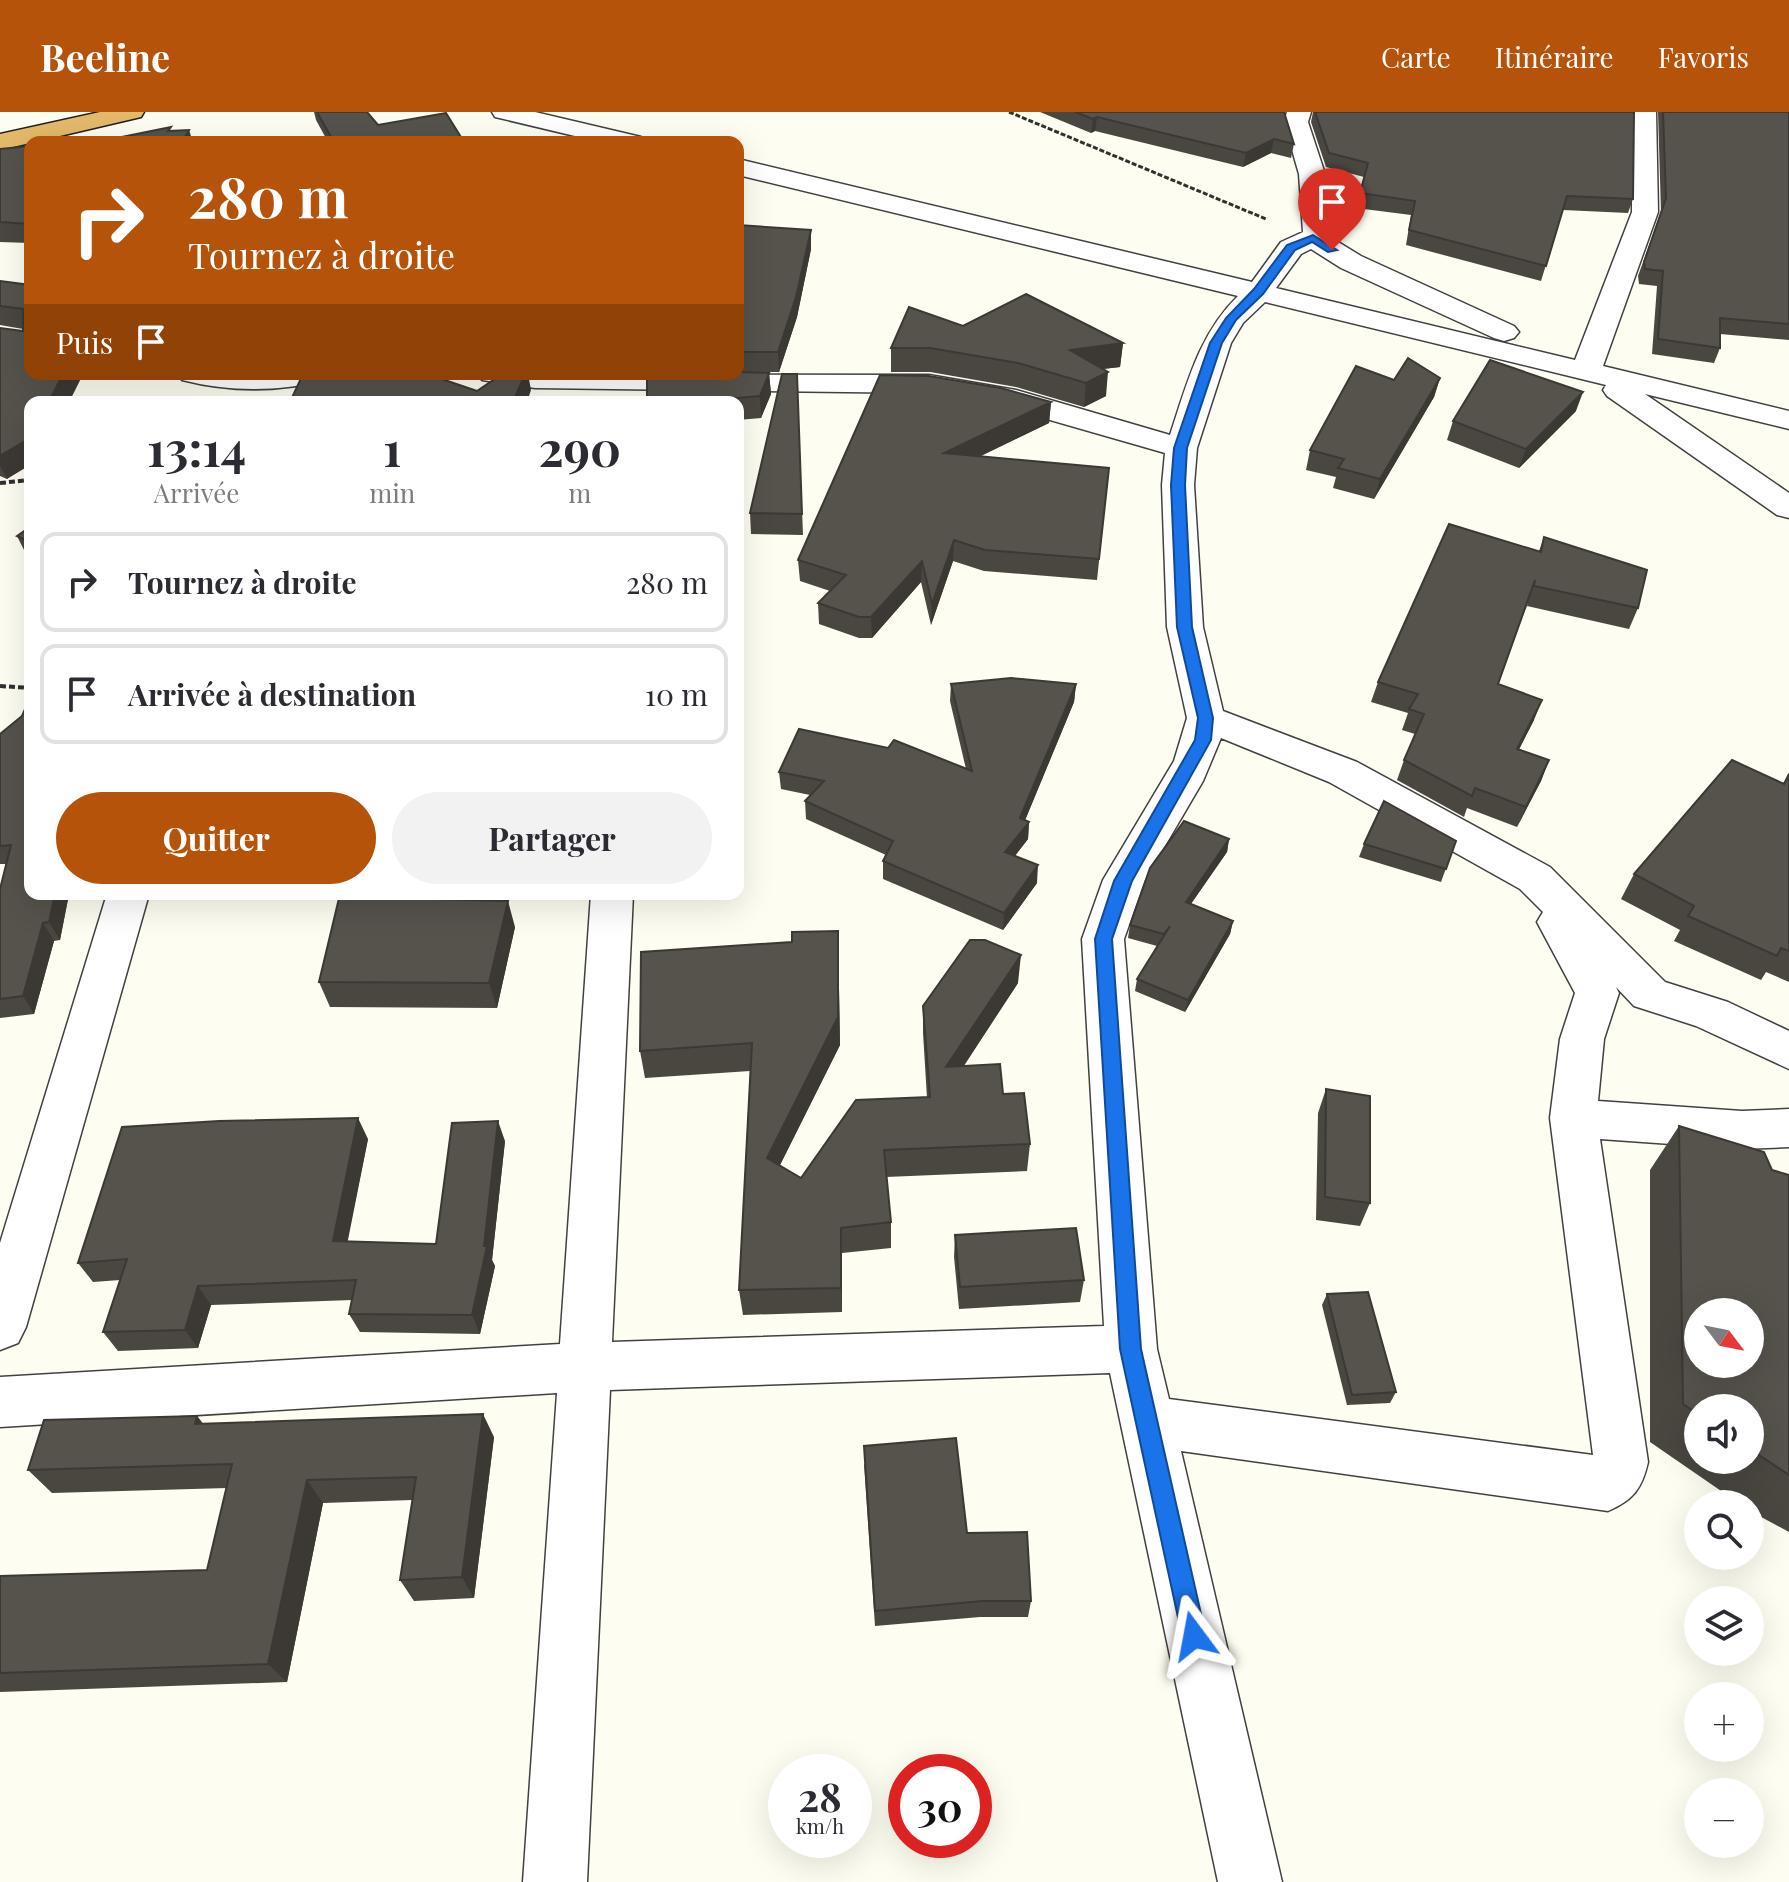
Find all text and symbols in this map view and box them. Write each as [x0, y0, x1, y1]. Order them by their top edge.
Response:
text: Beeline [40, 31, 170, 82]
text: Carte [1381, 38, 1451, 75]
text: Itinéraire [1495, 38, 1614, 75]
text: Favoris [1658, 38, 1749, 75]
text: 280 m [188, 158, 349, 233]
icon: right [56, 168, 160, 272]
pin [1298, 168, 1366, 250]
icon: arrive [1310, 180, 1354, 224]
text: Tournez à droite [188, 230, 455, 278]
icon: arrive [129, 320, 173, 364]
text: Puis [56, 322, 113, 362]
text: 13:14 [147, 415, 246, 479]
text: 1 [383, 415, 401, 479]
text: 290 [538, 415, 621, 479]
text: Arrivée [154, 475, 240, 510]
text: min [369, 475, 415, 510]
text: m [568, 475, 591, 510]
icon: right [60, 560, 104, 604]
text: Tournez à droite [128, 562, 357, 602]
text: 280 m [626, 562, 708, 602]
icon: arrive [60, 672, 104, 716]
text: Arrivée à destination [128, 674, 416, 714]
text: 10 m [645, 674, 708, 714]
button: Quitter [56, 792, 376, 884]
button: Partager [392, 792, 712, 884]
north arrow [1684, 1298, 1764, 1378]
map controls [1684, 1298, 1764, 1858]
button: sound [1684, 1394, 1764, 1474]
button: search [1684, 1490, 1764, 1570]
button: layers [1684, 1586, 1764, 1666]
position arrow [1152, 1594, 1236, 1678]
button: + [1684, 1682, 1764, 1762]
speed limit sign: 30 [888, 1754, 992, 1858]
text: 28 [798, 1769, 842, 1822]
button: − [1684, 1778, 1764, 1858]
text: km/h [796, 1812, 844, 1839]

